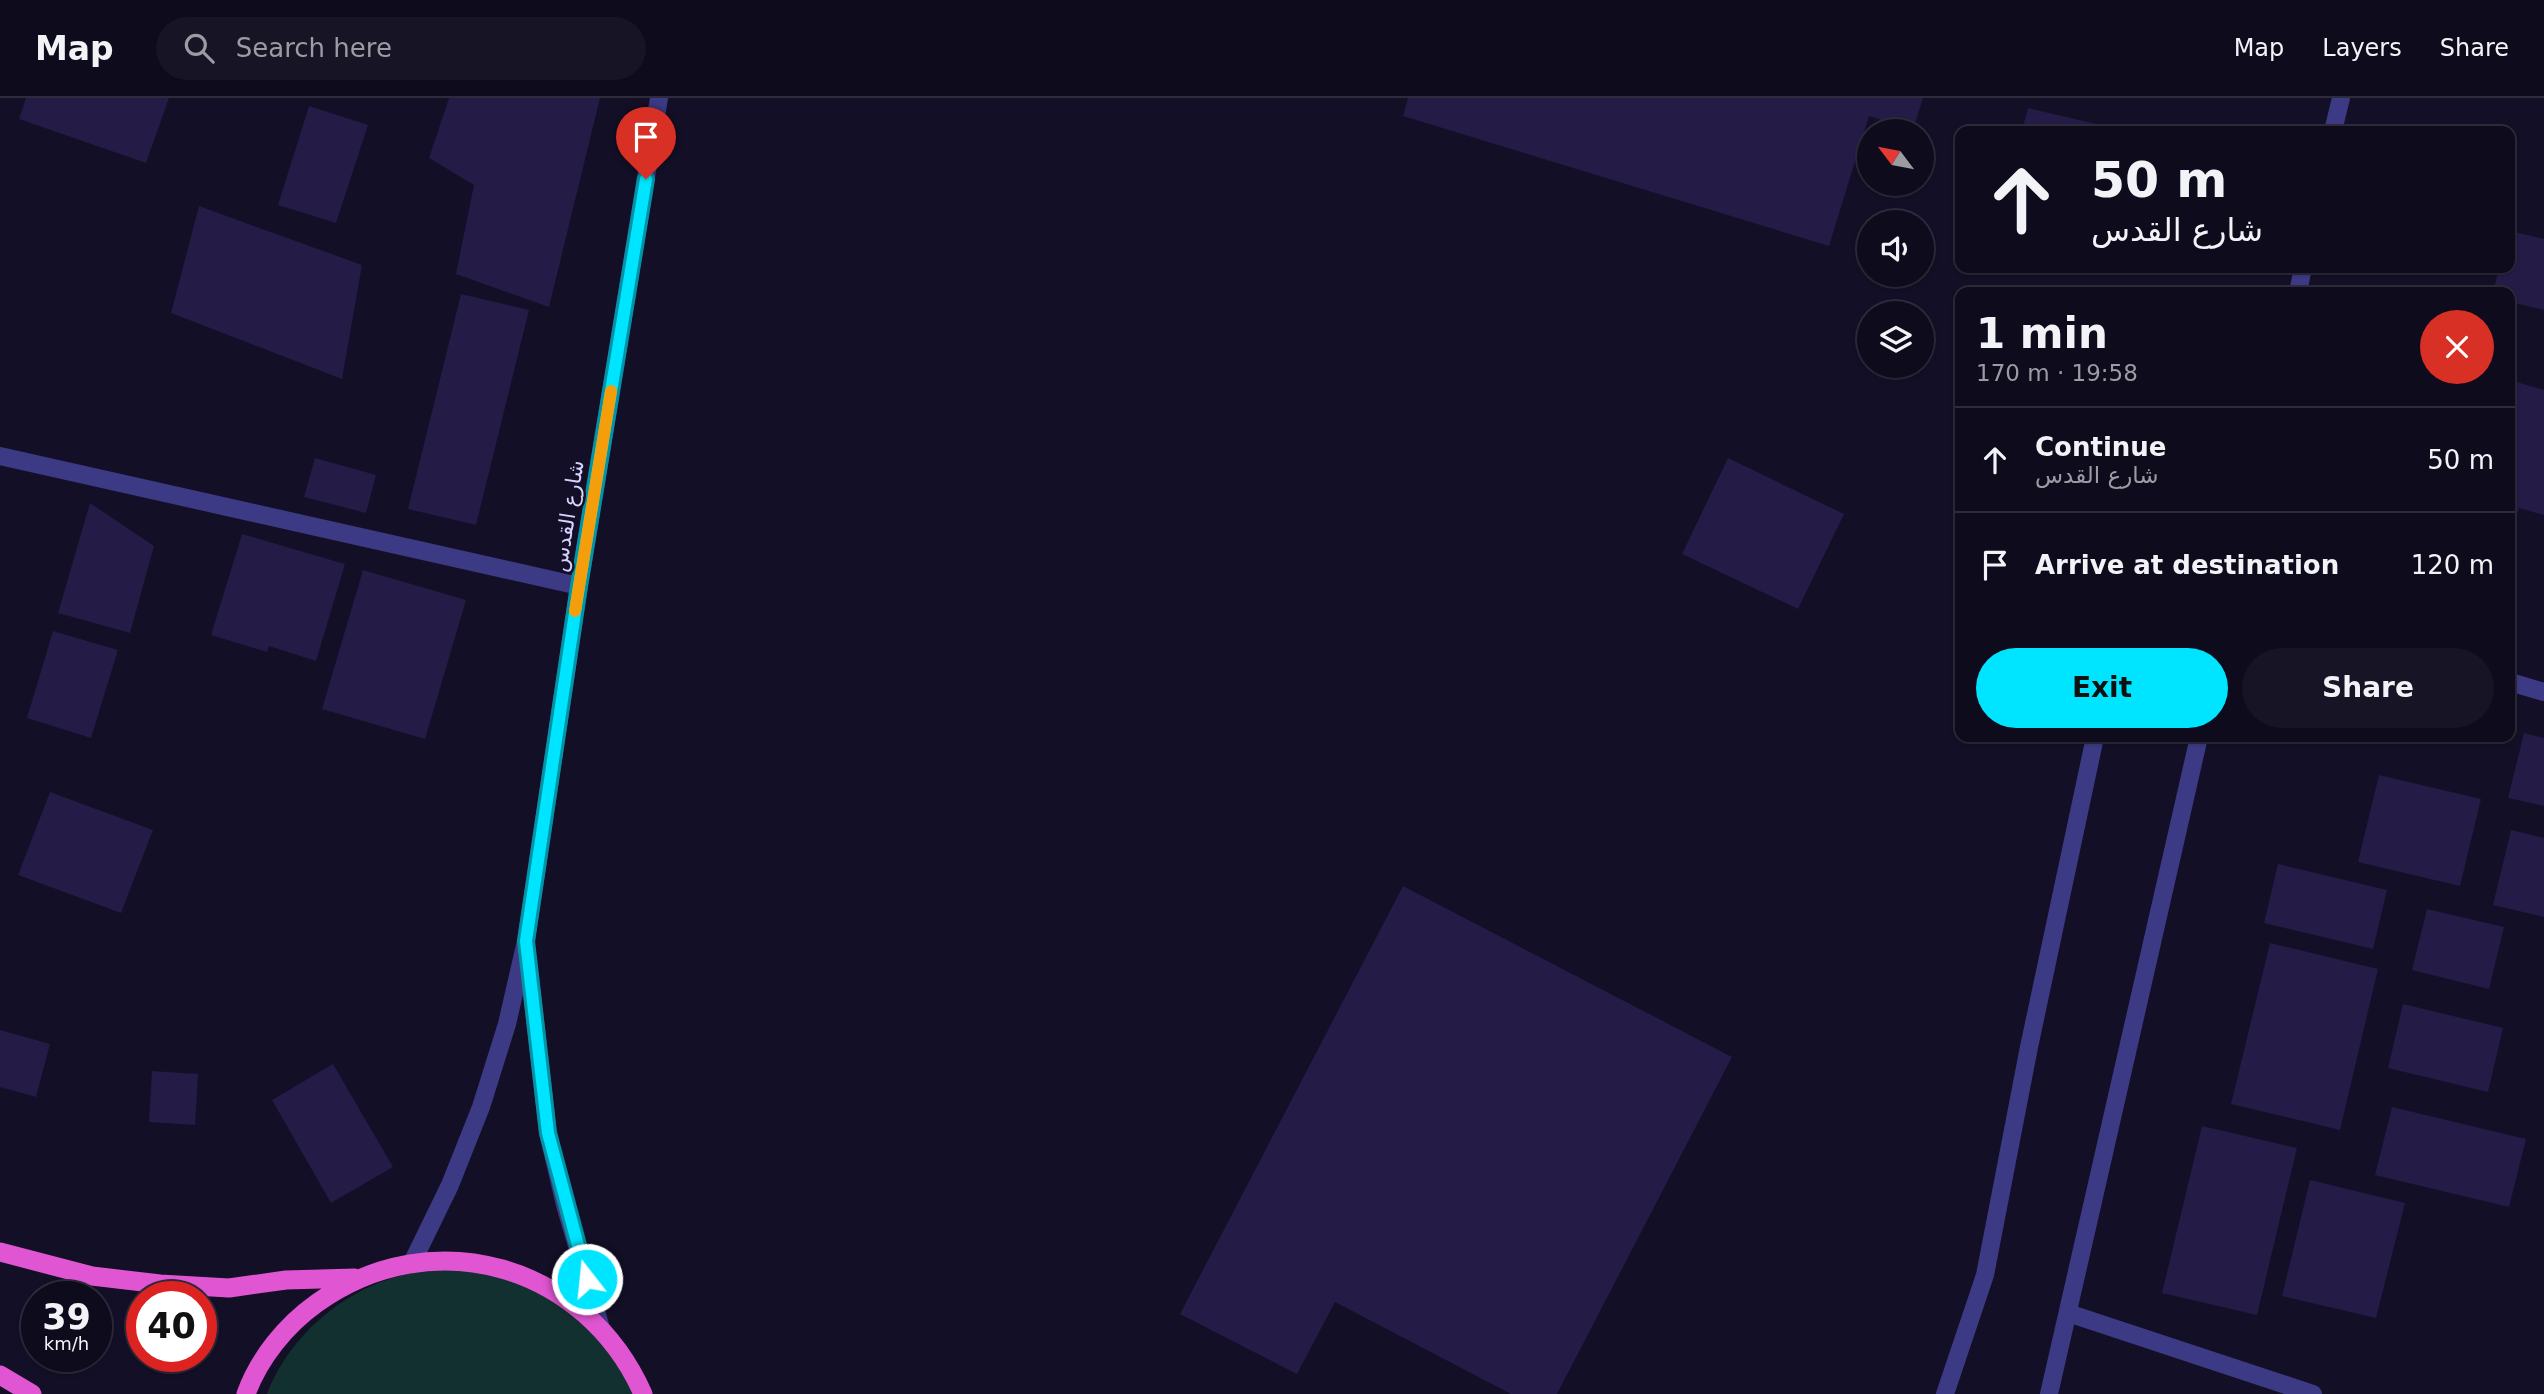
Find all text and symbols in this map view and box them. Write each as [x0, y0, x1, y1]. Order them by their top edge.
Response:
search box [156, 17, 646, 80]
text: Map [35, 29, 114, 68]
icon: search [180, 29, 218, 67]
text: Search here [236, 33, 392, 63]
text: Map [2234, 34, 2284, 62]
text: Layers [2322, 34, 2402, 62]
text: Share [2440, 34, 2509, 62]
pin [616, 107, 676, 179]
icon: arrive [627, 118, 665, 156]
north arrow [1857, 119, 1934, 196]
map controls [1857, 119, 1934, 378]
text: 50 m [2091, 152, 2227, 209]
icon: ahead [1976, 154, 2067, 245]
button: sound [1857, 210, 1934, 287]
text: شارع القدس [2091, 211, 2263, 249]
button: layers [1857, 301, 1934, 378]
text: 1 min [1976, 309, 2108, 358]
button: close [2420, 310, 2494, 384]
text: 170 m · 19:58 [1976, 360, 2138, 386]
text: Continue [2035, 432, 2166, 462]
icon: ahead [1976, 441, 2014, 479]
text: 50 m [2427, 445, 2494, 475]
street label: شارع القدس [547, 458, 589, 574]
text: شارع القدس [2035, 462, 2159, 488]
icon: arrive [1976, 546, 2014, 584]
text: Arrive at destination [2035, 550, 2339, 580]
text: 120 m [2411, 550, 2494, 580]
button: Exit [1976, 648, 2228, 728]
button: Share [2242, 648, 2494, 728]
position arrow [550, 1242, 624, 1316]
speed limit sign: 40 [126, 1281, 217, 1372]
text: 39 [42, 1297, 91, 1337]
text: km/h [44, 1333, 89, 1354]

